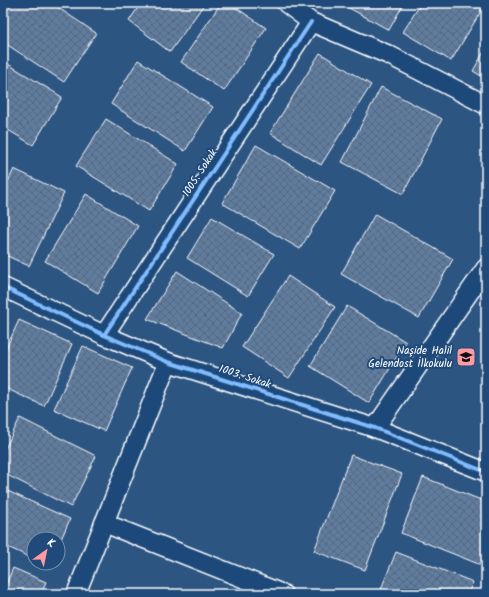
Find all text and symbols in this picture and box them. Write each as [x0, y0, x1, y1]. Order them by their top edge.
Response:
street label: 1005. Sokak [178, 145, 223, 200]
place label: Naşide Halil Gelendost İlkokulu [368, 342, 453, 373]
school or university icon: Naşide Halil Gelendost İlkokulu [455, 346, 477, 368]
street label: 1003. Sokak [217, 360, 274, 394]
north arrow [26, 531, 66, 571]
text: K [43, 534, 59, 553]

